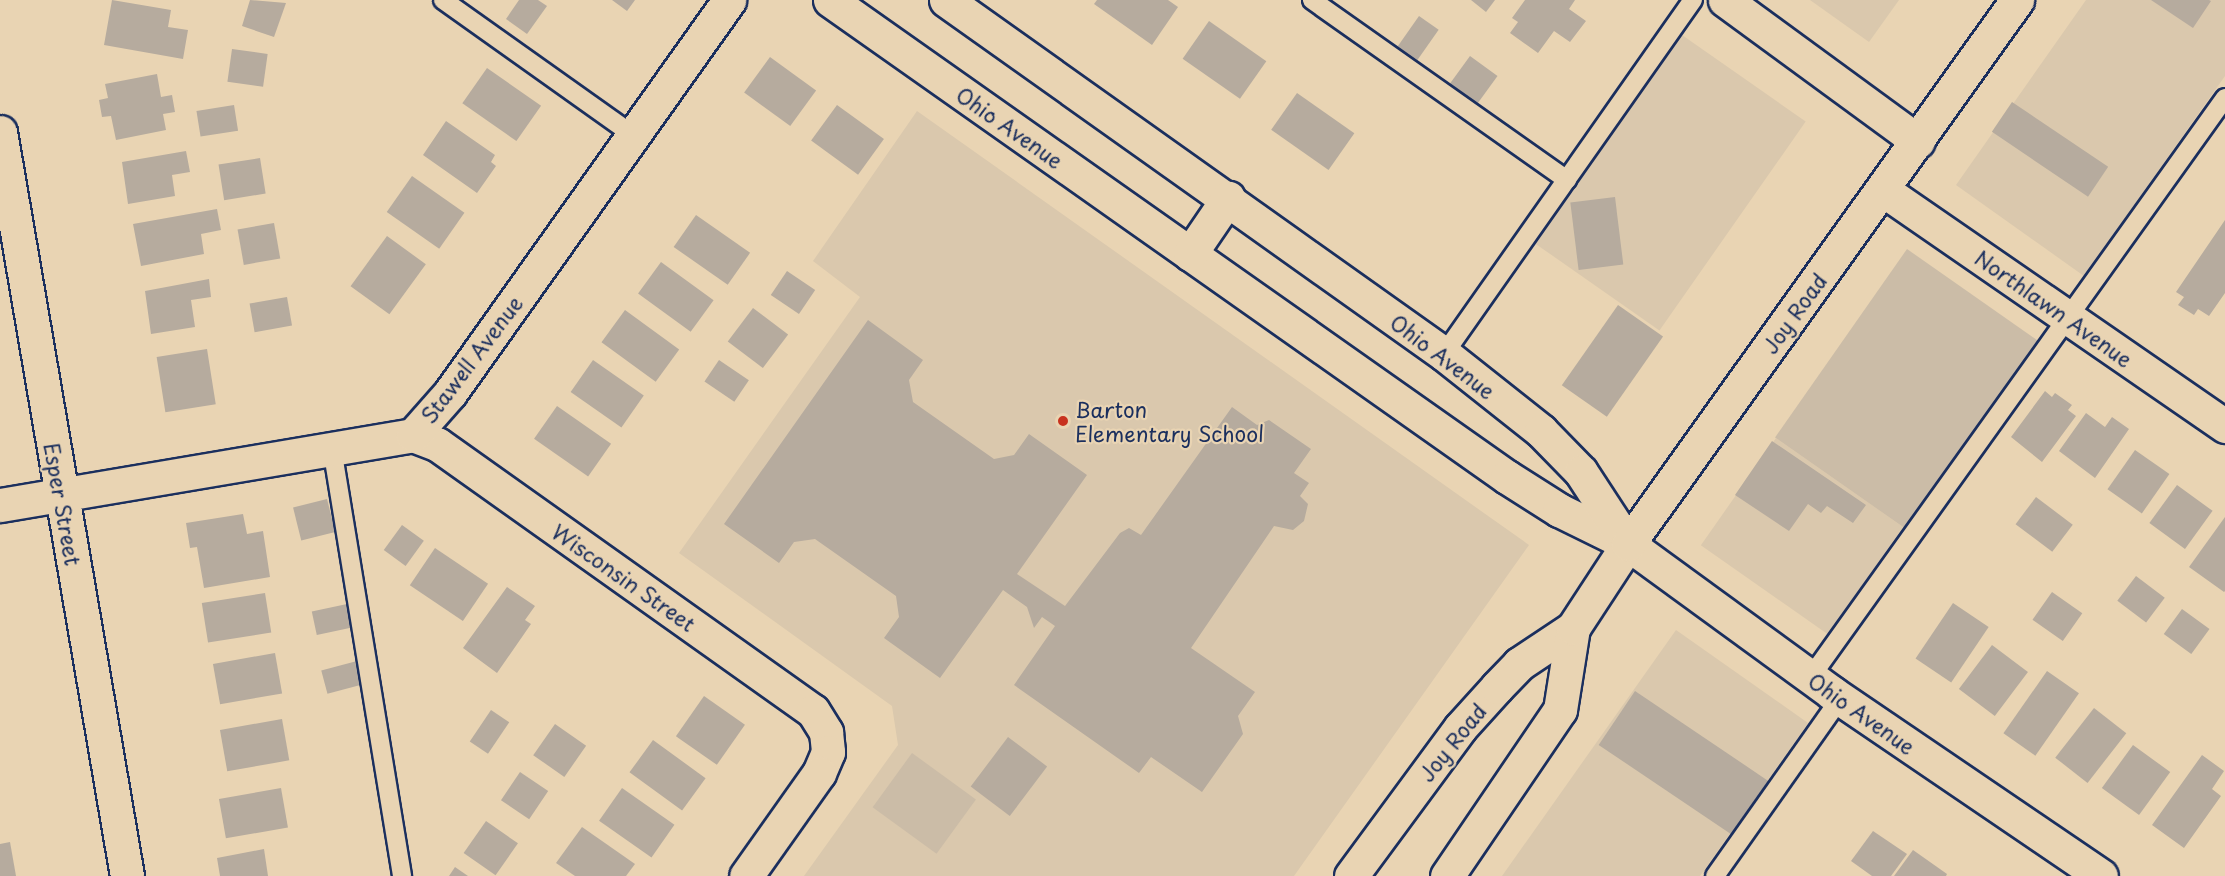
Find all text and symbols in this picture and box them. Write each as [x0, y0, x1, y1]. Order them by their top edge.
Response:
street label: Ohio Avenue [952, 81, 1068, 173]
street label: Northlawn Avenue [1971, 245, 2137, 371]
street label: Joy Road [1756, 267, 1832, 359]
street label: Stawell Avenue [415, 290, 527, 428]
street label: Ohio Avenue [1385, 308, 1501, 404]
place label: Barton Elementary School [1075, 396, 1264, 446]
marker: Barton Elementary School [1056, 414, 1070, 428]
street label: Esper Street [40, 440, 86, 568]
street label: Wisconsin Street [547, 518, 701, 636]
street label: Ohio Avenue [1804, 667, 1920, 759]
street label: Joy Road [1413, 697, 1491, 787]

